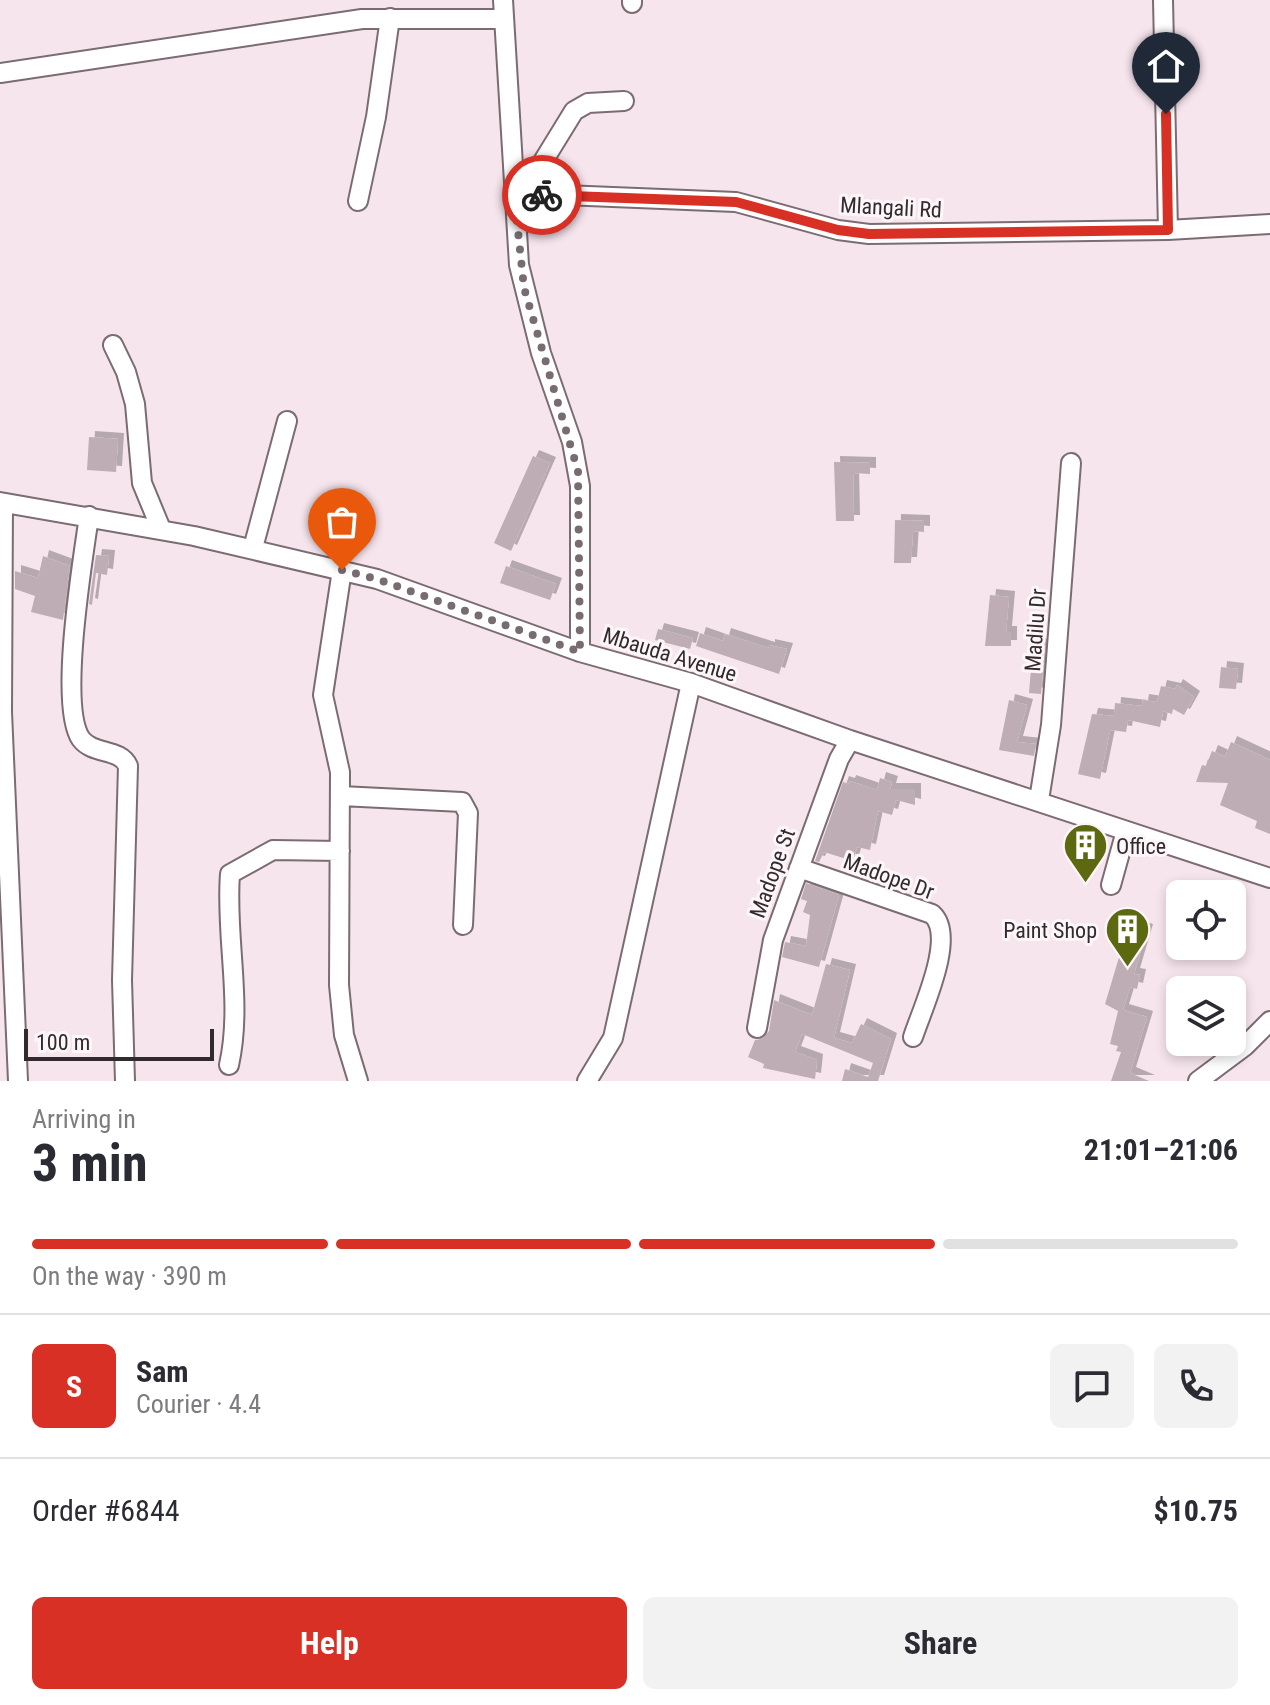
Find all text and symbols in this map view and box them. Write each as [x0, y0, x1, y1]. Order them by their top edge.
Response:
pin [1132, 32, 1200, 114]
icon: home [1144, 44, 1188, 88]
courier [502, 155, 582, 235]
icon: bike [520, 173, 564, 217]
street label: Mlangali Rd [839, 192, 943, 223]
pin [308, 488, 376, 570]
icon: bag [320, 500, 364, 544]
street label: Madilu Dr [1020, 587, 1051, 672]
street label: Mbauda Avenue [600, 622, 740, 687]
building icon: Office [1061, 822, 1109, 885]
street label: Madope St [745, 825, 800, 921]
place label: Office [1116, 834, 1166, 859]
street label: Madope Dr [840, 849, 938, 904]
map controls [1166, 880, 1246, 1056]
button: locate [1166, 880, 1246, 960]
building icon: Paint Shop [1104, 906, 1152, 969]
place label: Paint Shop [1003, 918, 1097, 943]
button: layers [1166, 976, 1246, 1056]
scale bar [24, 1025, 214, 1061]
text: 100 m [36, 1030, 90, 1055]
text: Arriving in [32, 1104, 136, 1134]
text: 21:01–21:06 [1084, 1132, 1238, 1167]
text: 3 min [32, 1133, 148, 1194]
text: On the way · 390 m [32, 1261, 227, 1291]
button: chat [1050, 1344, 1134, 1428]
button: phone [1154, 1344, 1238, 1428]
text: Sam [136, 1354, 189, 1389]
text: S [66, 1369, 82, 1404]
text: Courier · 4.4 [136, 1389, 261, 1419]
text: Order #6844 [32, 1493, 180, 1528]
text: $10.75 [1153, 1493, 1238, 1528]
button: Help [32, 1597, 627, 1689]
button: Share [643, 1597, 1238, 1689]

